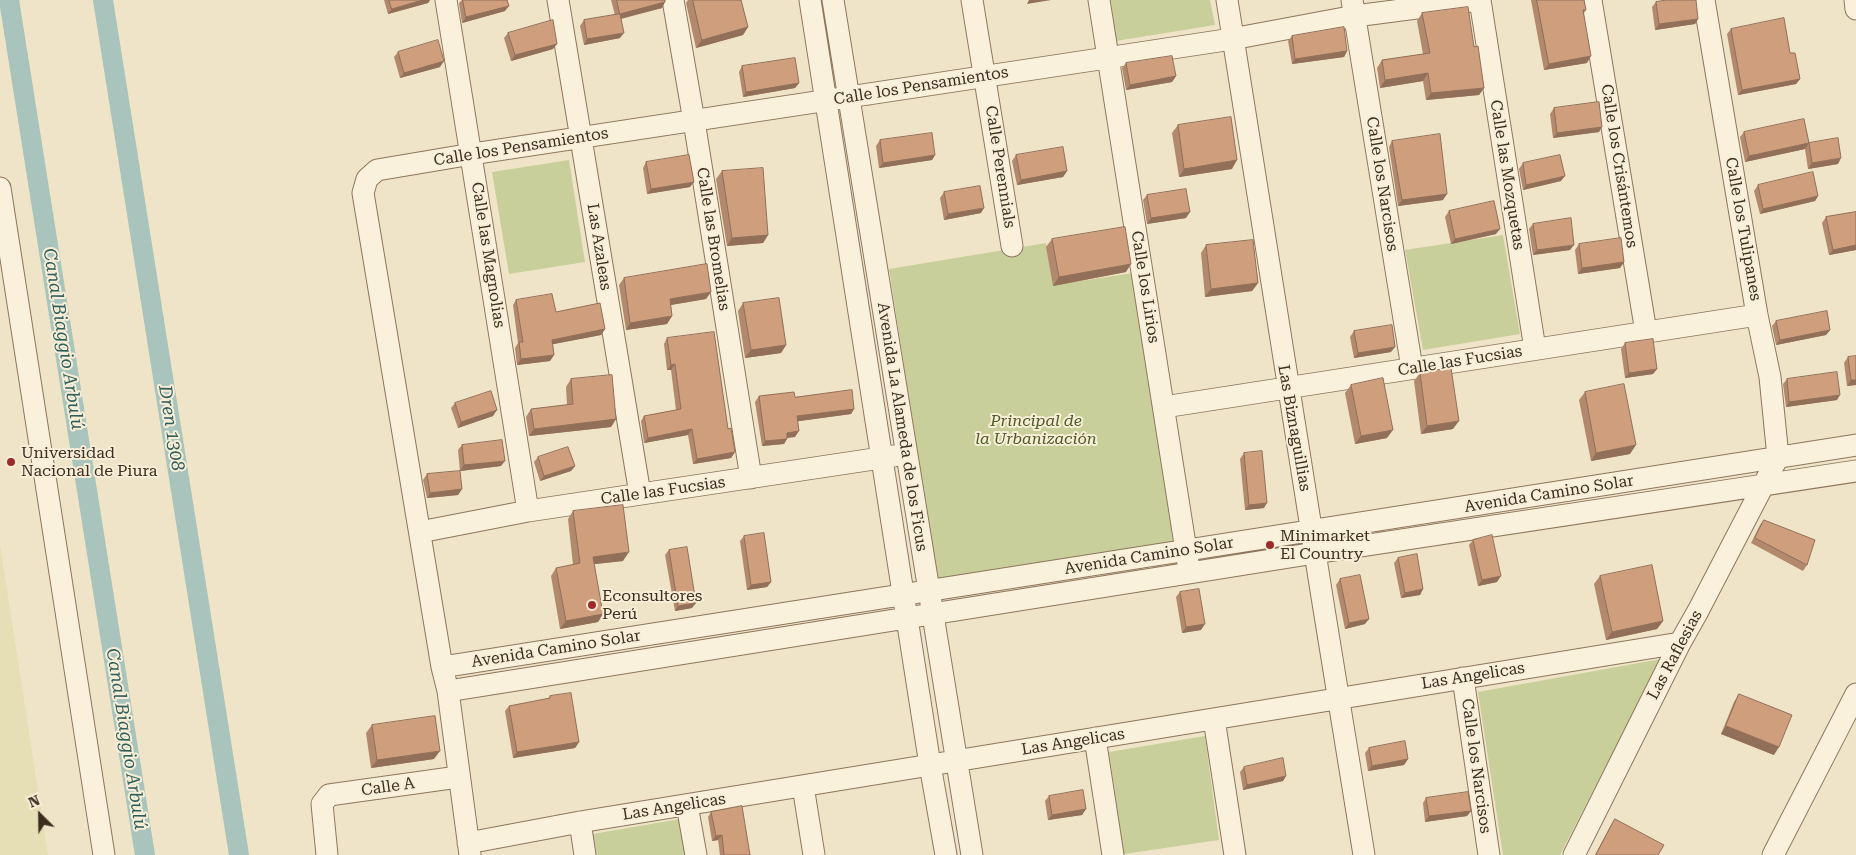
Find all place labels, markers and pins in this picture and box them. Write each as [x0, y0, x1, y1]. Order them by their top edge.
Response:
place label: Universidad Nacional de Piura [21, 443, 158, 481]
marker: Universidad Nacional de Piura [5, 456, 17, 468]
place label: Minimarket El Country [1280, 526, 1370, 564]
marker: Minimarket El Country [1264, 539, 1276, 551]
place label: Econsultores Perú [602, 586, 702, 624]
marker: Econsultores Perú [586, 599, 598, 611]

